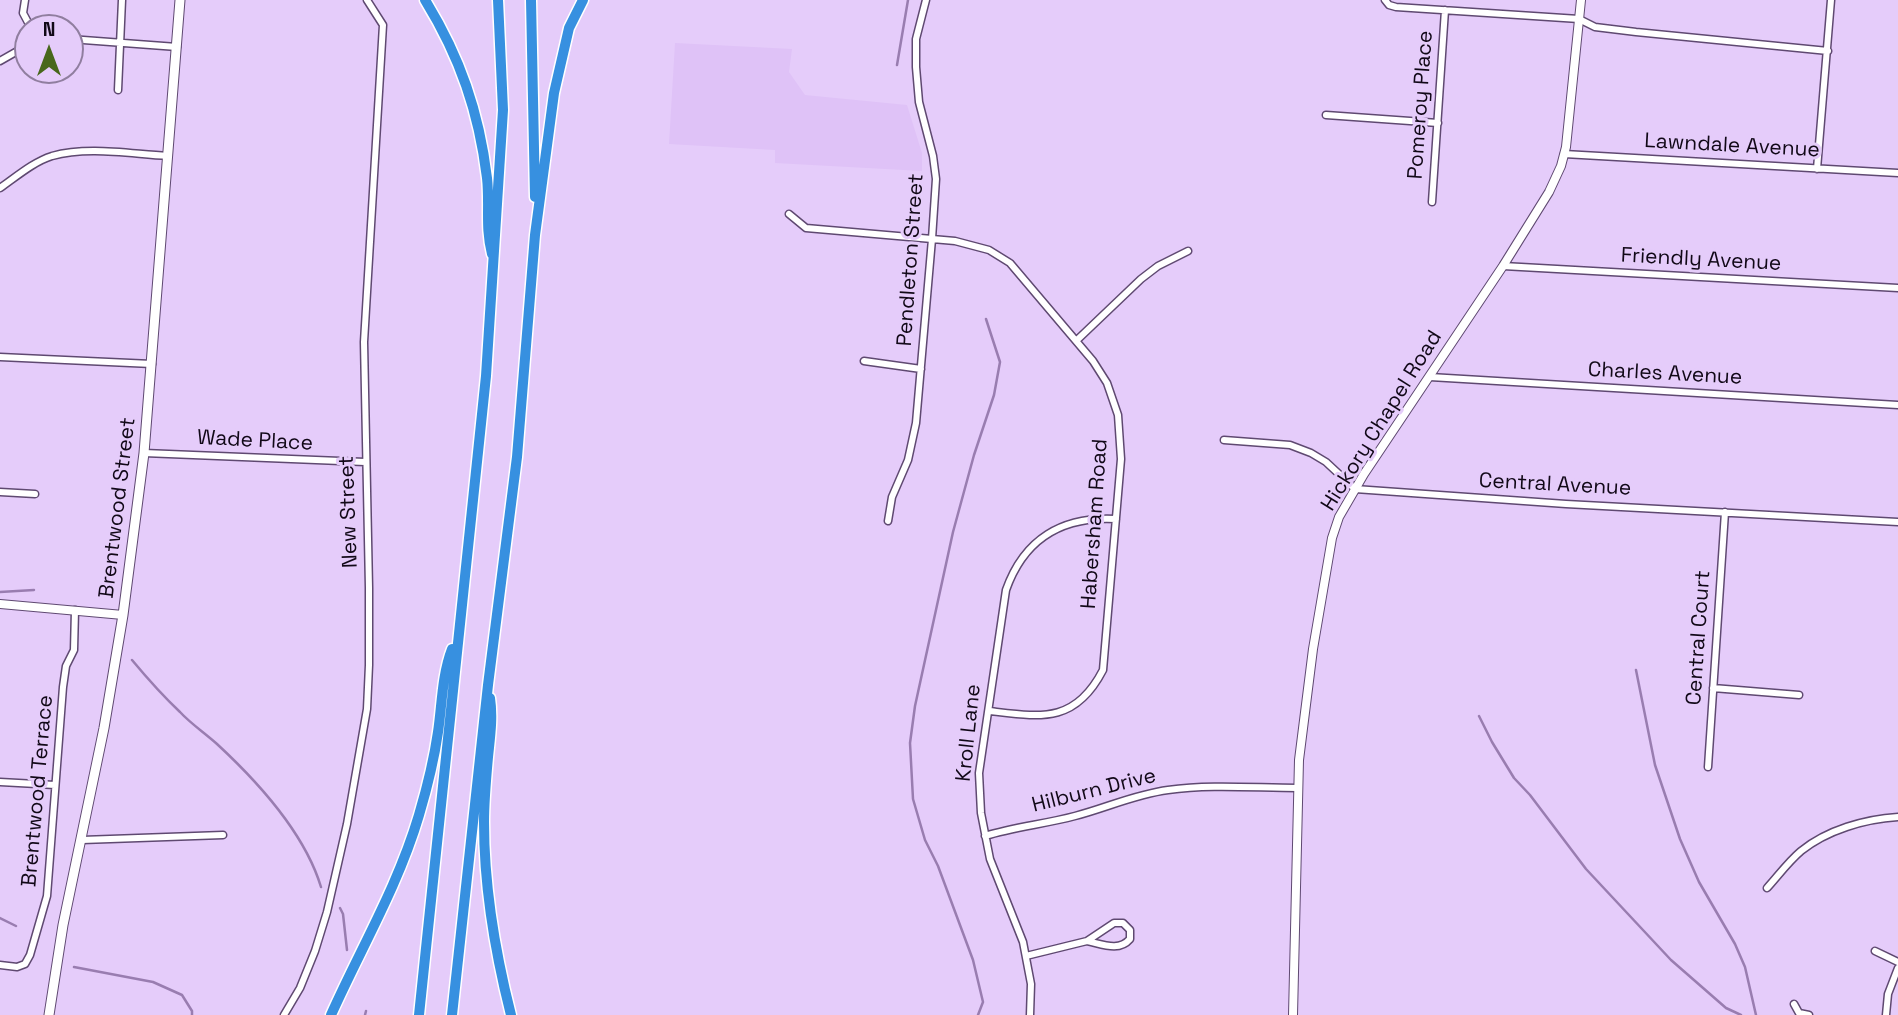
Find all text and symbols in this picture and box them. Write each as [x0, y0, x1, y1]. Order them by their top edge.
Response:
north arrow [14, 14, 84, 84]
text: N [43, 17, 55, 42]
street label: Pomeroy Place [1403, 30, 1439, 180]
street label: Lawndale Avenue [1644, 129, 1820, 163]
street label: Pendleton Street [892, 173, 930, 347]
street label: Friendly Avenue [1620, 243, 1782, 277]
street label: Hickory Chapel Road [1316, 326, 1448, 516]
street label: Charles Avenue [1587, 357, 1743, 391]
street label: Brentwood Street [94, 416, 142, 600]
street label: Wade Place [196, 425, 314, 457]
street label: Habersham Road [1076, 438, 1114, 610]
street label: New Street [334, 455, 364, 569]
street label: Central Avenue [1478, 468, 1632, 502]
street label: Central Court [1682, 570, 1716, 706]
street label: Kroll Lane [951, 683, 987, 783]
street label: Brentwood Terrace [17, 694, 59, 888]
street label: Hilburn Drive [1029, 763, 1159, 819]

